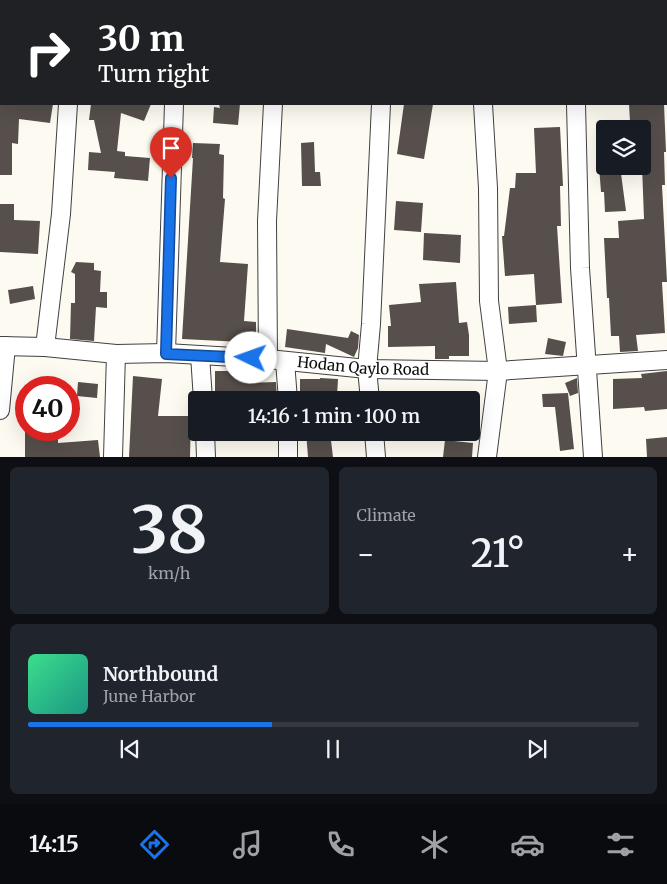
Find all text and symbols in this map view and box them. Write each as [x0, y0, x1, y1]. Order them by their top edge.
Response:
text: 30 m [98, 17, 184, 61]
icon: right [15, 20, 80, 85]
text: Turn right [98, 60, 209, 88]
map controls [596, 120, 651, 175]
button: layers [596, 120, 651, 175]
pin [150, 127, 192, 178]
icon: arrive [157, 134, 185, 162]
position arrow [224, 331, 276, 383]
street label: Hodan Qaylo Road [296, 352, 429, 379]
speed limit sign: 40 [15, 376, 80, 441]
text: 14:16 · 1 min · 100 m [248, 404, 420, 428]
text: 38 [131, 489, 208, 571]
text: Climate [357, 505, 416, 525]
text: 21° [471, 530, 525, 577]
text: − [357, 536, 375, 572]
text: + [620, 536, 639, 572]
text: km/h [148, 563, 190, 583]
text: Northbound [103, 662, 218, 686]
text: June Harbor [103, 686, 196, 706]
icon: previous [116, 735, 144, 763]
icon: pause [319, 735, 347, 763]
icon: next [523, 735, 551, 763]
icon: directions [137, 827, 172, 862]
icon: music [230, 827, 265, 862]
icon: phone [323, 827, 358, 862]
icon: climate [417, 827, 452, 862]
icon: car [510, 827, 545, 862]
icon: filters [603, 827, 638, 862]
text: 14:15 [29, 830, 79, 858]

